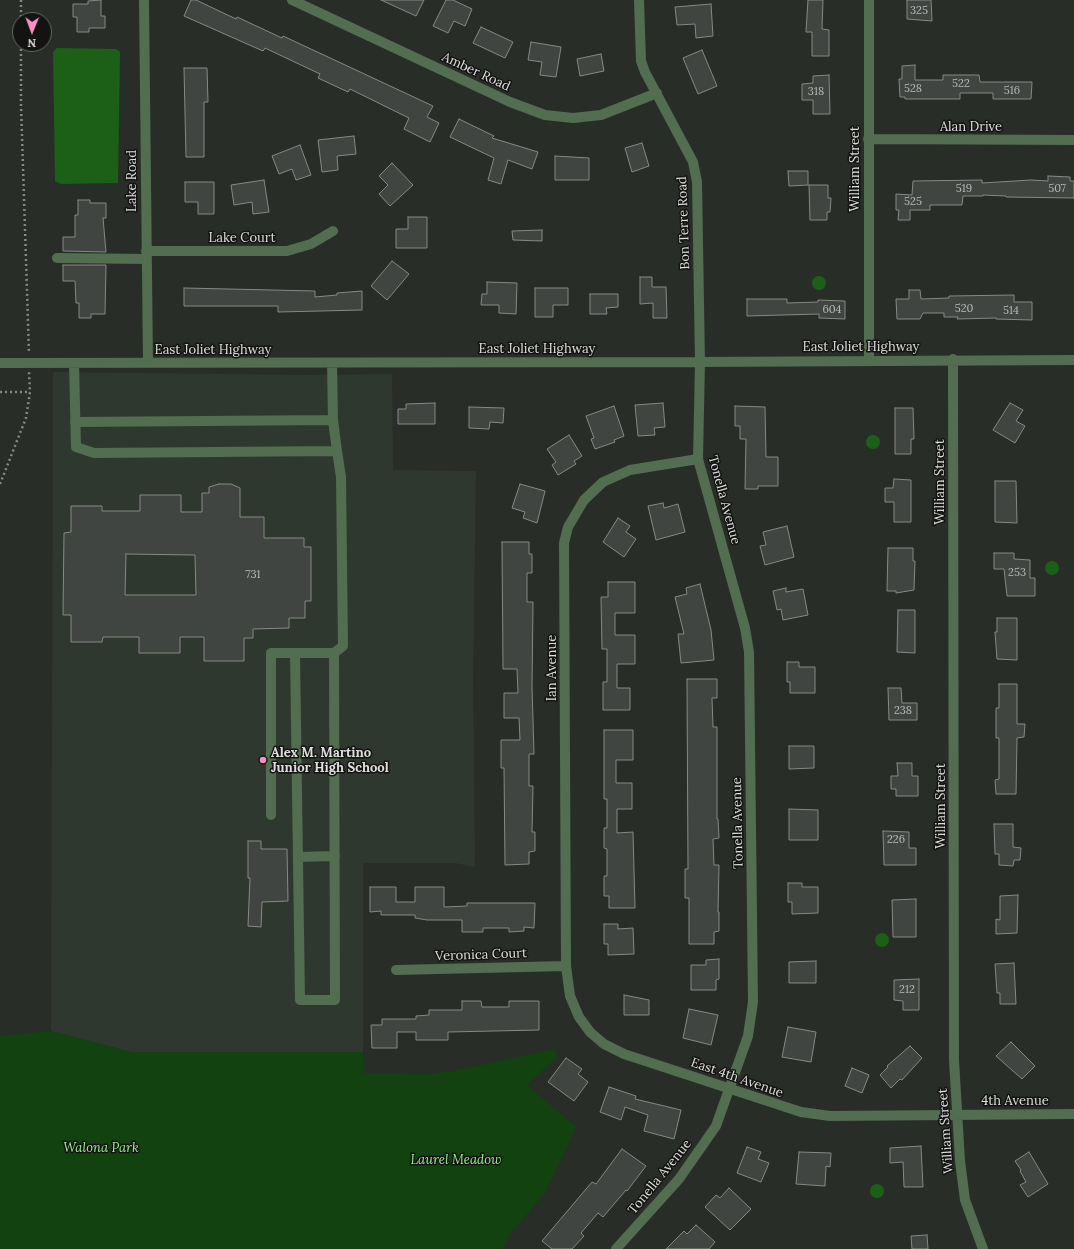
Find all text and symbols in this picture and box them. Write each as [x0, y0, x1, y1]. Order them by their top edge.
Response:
house number: 325 [910, 4, 928, 18]
north arrow [12, 12, 52, 52]
text: N [27, 36, 36, 50]
street label: Amber Road [439, 49, 513, 95]
house number: 522 [952, 77, 970, 91]
house number: 528 [904, 82, 922, 96]
house number: 516 [1004, 84, 1020, 98]
house number: 318 [808, 85, 824, 99]
street label: Alan Drive [940, 119, 1002, 135]
street label: William Street [847, 126, 863, 212]
street label: Lake Road [124, 150, 140, 212]
street label: Bon Terre Road [675, 176, 693, 270]
house number: 519 [956, 182, 972, 196]
house number: 507 [1048, 182, 1066, 196]
house number: 525 [904, 195, 922, 209]
street label: Lake Court [208, 230, 276, 246]
house number: 520 [955, 302, 973, 316]
house number: 604 [822, 303, 842, 317]
house number: 514 [1003, 304, 1019, 318]
street label: East Joliet Highway [803, 339, 919, 355]
street label: East Joliet Highway [479, 341, 595, 357]
street label: East Joliet Highway [155, 342, 271, 358]
street label: William Street [932, 439, 948, 525]
street label: Tonella Avenue [705, 454, 743, 546]
house number: 253 [1008, 566, 1026, 580]
house number: 731 [245, 568, 261, 582]
street label: Ian Avenue [544, 635, 560, 701]
house number: 238 [894, 704, 912, 718]
place label: Alex M. Martino Junior High School [271, 745, 389, 776]
marker: Alex M. Martino Junior High School [258, 755, 268, 765]
street label: William Street [933, 763, 949, 849]
street label: Tonella Avenue [729, 777, 747, 869]
house number: 226 [887, 833, 905, 847]
street label: Veronica Court [435, 946, 527, 964]
house number: 212 [899, 983, 915, 997]
street label: East 4th Avenue [689, 1055, 785, 1101]
street label: William Street [935, 1088, 957, 1174]
street label: 4th Avenue [981, 1093, 1049, 1109]
street label: Tonella Avenue [625, 1137, 695, 1217]
park label: Walona Park [63, 1140, 139, 1156]
park label: Laurel Meadow [411, 1152, 501, 1168]

